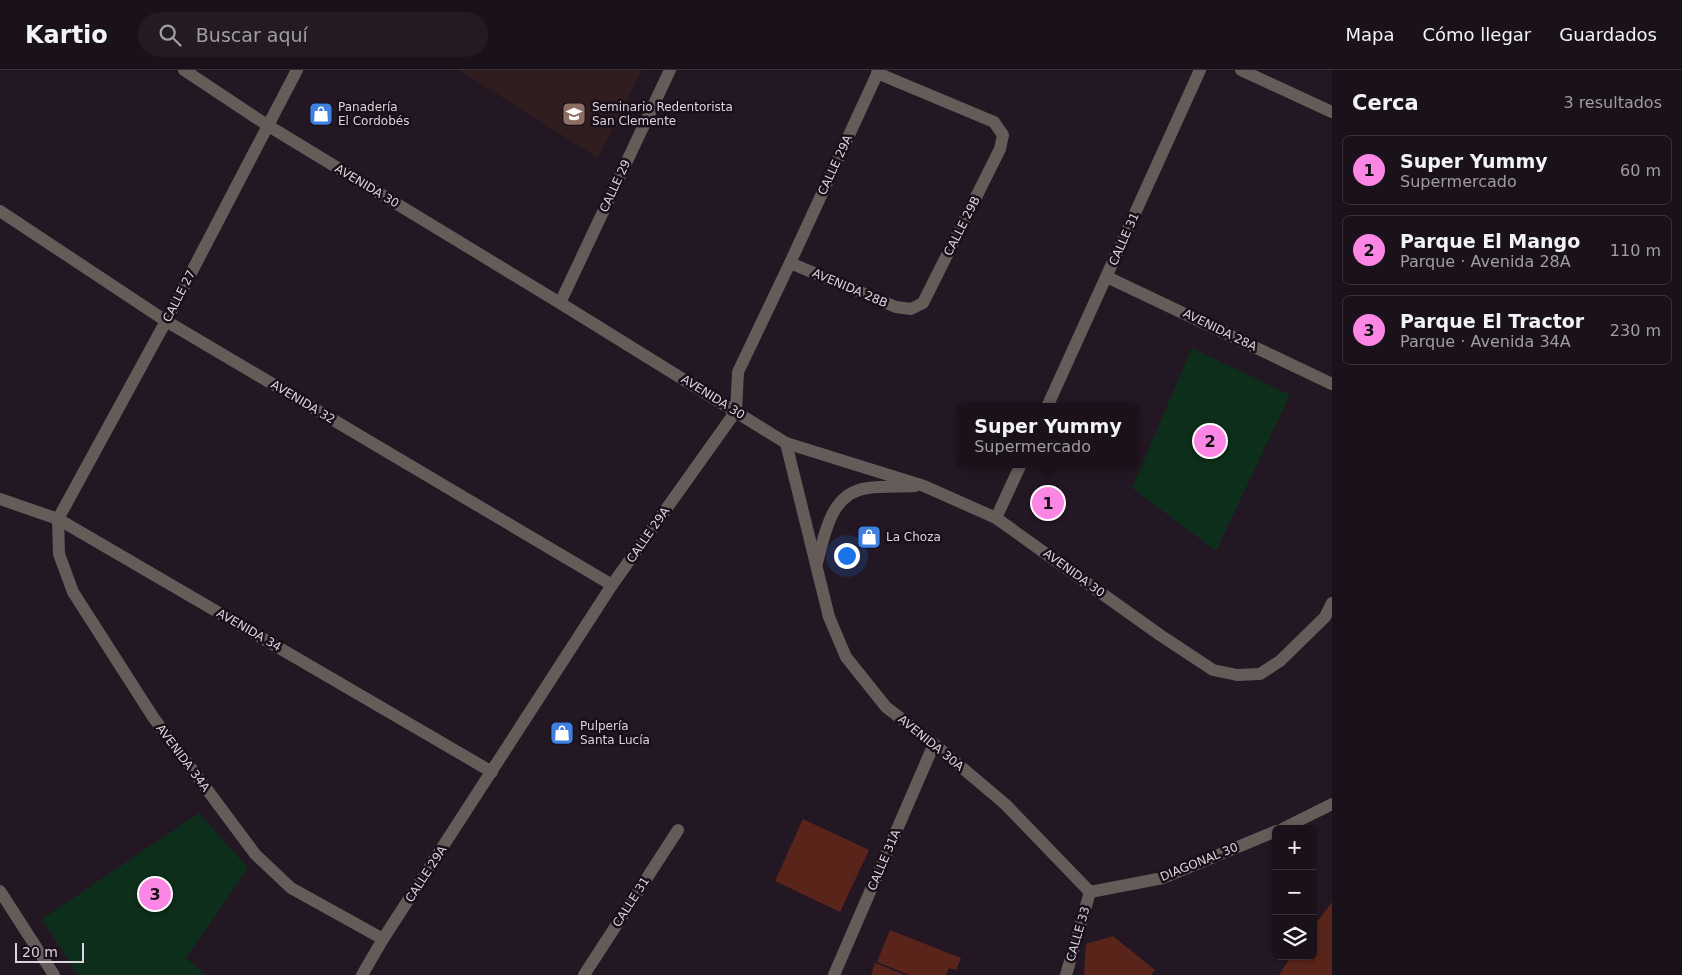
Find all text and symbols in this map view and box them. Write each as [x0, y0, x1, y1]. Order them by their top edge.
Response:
search box [138, 12, 488, 57]
text: Kartio [25, 21, 108, 49]
icon: search [156, 21, 184, 49]
text: Buscar aquí [196, 24, 308, 46]
text: Mapa [1345, 24, 1394, 45]
text: Cómo llegar [1422, 24, 1531, 45]
text: Guardados [1559, 24, 1657, 45]
text: Cerca [1352, 91, 1419, 115]
text: 3 resultados [1563, 93, 1662, 112]
place label: Panadería El Cordobés [338, 100, 409, 128]
place label: Seminario Redentorista San Clemente [592, 100, 733, 128]
shop icon: Panadería El Cordobés [308, 101, 334, 127]
school or university icon: Seminario Redentorista San Clemente [561, 101, 587, 127]
street label: CALLE 29A [815, 132, 855, 197]
text: Super Yummy [1400, 150, 1548, 172]
street label: CALLE 29 [597, 157, 633, 215]
street label: AVENIDA 30 [333, 161, 401, 211]
text: 1 [1363, 161, 1375, 180]
text: 60 m [1620, 161, 1661, 180]
text: Supermercado [1400, 172, 1517, 191]
street label: CALLE 29B [941, 194, 983, 258]
street label: CALLE 31 [1106, 210, 1142, 268]
text: Parque El Mango [1400, 230, 1580, 252]
text: 2 [1363, 241, 1375, 260]
text: 110 m [1610, 241, 1661, 260]
text: Parque · Avenida 28A [1400, 252, 1571, 271]
street label: AVENIDA 28B [810, 266, 890, 310]
street label: CALLE 27 [160, 268, 198, 324]
street label: AVENIDA 28A [1181, 306, 1260, 354]
text: Parque El Tractor [1400, 310, 1584, 332]
text: 3 [1363, 321, 1375, 340]
text: 230 m [1610, 321, 1661, 340]
text: Parque · Avenida 34A [1400, 332, 1571, 351]
street label: AVENIDA 30 [679, 372, 747, 422]
street label: AVENIDA 32 [269, 377, 337, 427]
popup [957, 403, 1139, 468]
text: Super Yummy [974, 415, 1122, 437]
pin: 2 [1194, 422, 1226, 460]
text: Supermercado [974, 437, 1091, 456]
pin: 1 [1032, 484, 1064, 522]
street label: CALLE 29A [624, 504, 673, 566]
shop icon: La Choza [856, 524, 882, 550]
place label: La Choza [886, 530, 941, 544]
your location [834, 543, 860, 569]
street label: AVENIDA 30 [1041, 546, 1107, 600]
street label: AVENIDA 34 [214, 606, 284, 654]
street label: AVENIDA 30A [895, 712, 967, 774]
place label: Pulpería Santa Lucía [580, 719, 650, 747]
shop icon: Pulpería Santa Lucía [549, 720, 575, 746]
street label: AVENIDA 34A [153, 722, 213, 795]
map controls [1272, 825, 1317, 960]
button: + [1272, 825, 1317, 870]
street label: CALLE 31A [865, 827, 903, 893]
street label: DIAGONAL 30 [1158, 840, 1240, 884]
street label: CALLE 29A [402, 842, 450, 905]
button: − [1272, 870, 1317, 915]
street label: CALLE 31 [610, 874, 652, 930]
pin: 3 [139, 875, 171, 913]
street label: CALLE 33 [1063, 905, 1093, 963]
button: layers [1272, 915, 1317, 960]
scale bar [15, 940, 84, 963]
text: 20 m [22, 944, 58, 960]

